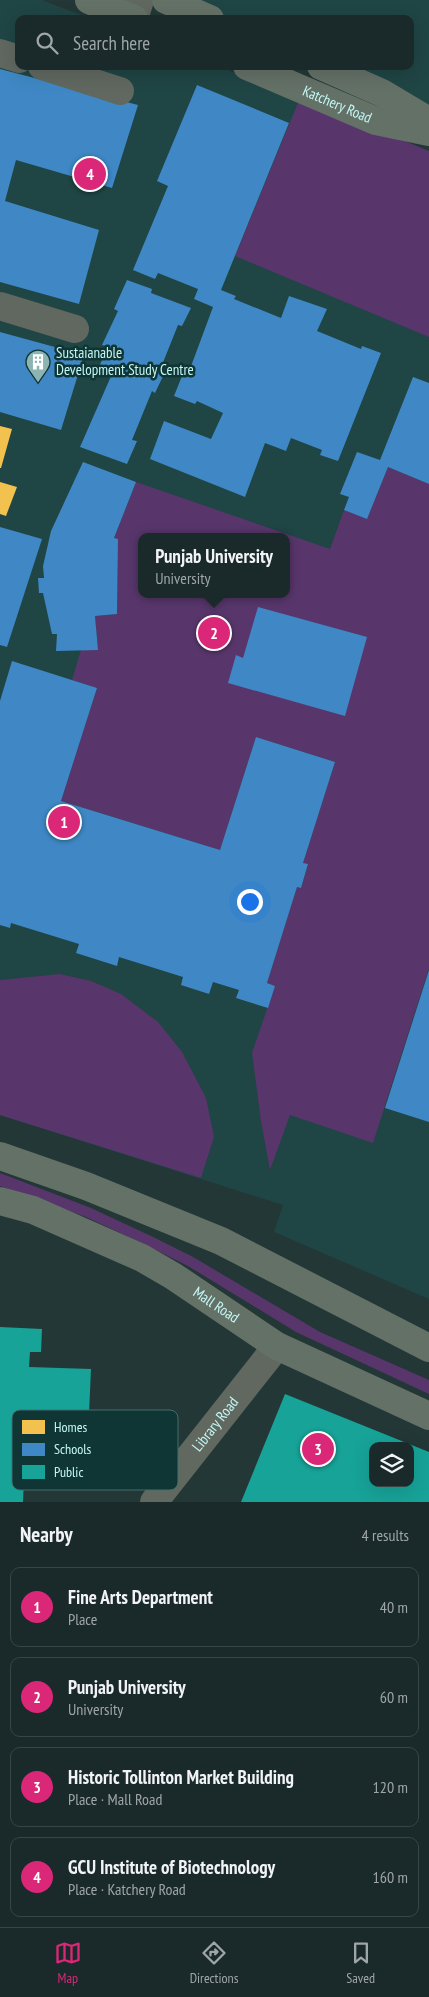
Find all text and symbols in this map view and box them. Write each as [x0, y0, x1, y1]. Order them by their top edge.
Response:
search box [15, 15, 414, 70]
icon: search [33, 29, 61, 57]
text: Search here [73, 31, 150, 55]
street label: Katchery Road [300, 81, 375, 127]
pin: 4 [74, 155, 106, 193]
place label: Sustaianable Development Study Centre [56, 343, 194, 379]
building icon: Sustaianable Development Study Centre [25, 349, 51, 383]
popup [138, 533, 290, 598]
text: Punjab University [155, 544, 273, 568]
text: University [155, 568, 210, 588]
pin: 2 [198, 614, 230, 652]
pin: 1 [48, 803, 80, 841]
your location [237, 889, 263, 915]
street label: Mall Road [190, 1282, 243, 1327]
street label: Library Road [188, 1393, 242, 1455]
legend [12, 1410, 178, 1490]
text: Homes [54, 1418, 87, 1436]
pin: 3 [302, 1430, 334, 1468]
text: Schools [54, 1440, 91, 1458]
map controls [369, 1442, 414, 1487]
button: layers [369, 1442, 414, 1487]
text: Public [54, 1463, 83, 1481]
text: Nearby [20, 1521, 73, 1548]
text: 4 results [362, 1525, 409, 1545]
text: Fine Arts Department [68, 1585, 213, 1609]
text: 1 [33, 1597, 41, 1617]
text: 40 m [380, 1597, 408, 1617]
text: Place [68, 1609, 97, 1629]
text: Punjab University [68, 1675, 185, 1699]
text: 2 [33, 1687, 41, 1707]
text: 60 m [380, 1687, 408, 1707]
text: University [68, 1699, 123, 1719]
text: Historic Tollinton Market Building [68, 1765, 294, 1789]
text: 3 [33, 1777, 41, 1797]
text: 120 m [373, 1777, 408, 1797]
text: Place · Mall Road [68, 1789, 162, 1809]
text: GCU Institute of Biotechnology [68, 1855, 275, 1879]
text: 4 [33, 1867, 41, 1887]
text: 160 m [373, 1867, 408, 1887]
text: Place · Katchery Road [68, 1879, 186, 1899]
tab: Map [54, 1939, 82, 1987]
tab: Directions [190, 1939, 238, 1987]
tab: Saved [346, 1939, 375, 1987]

